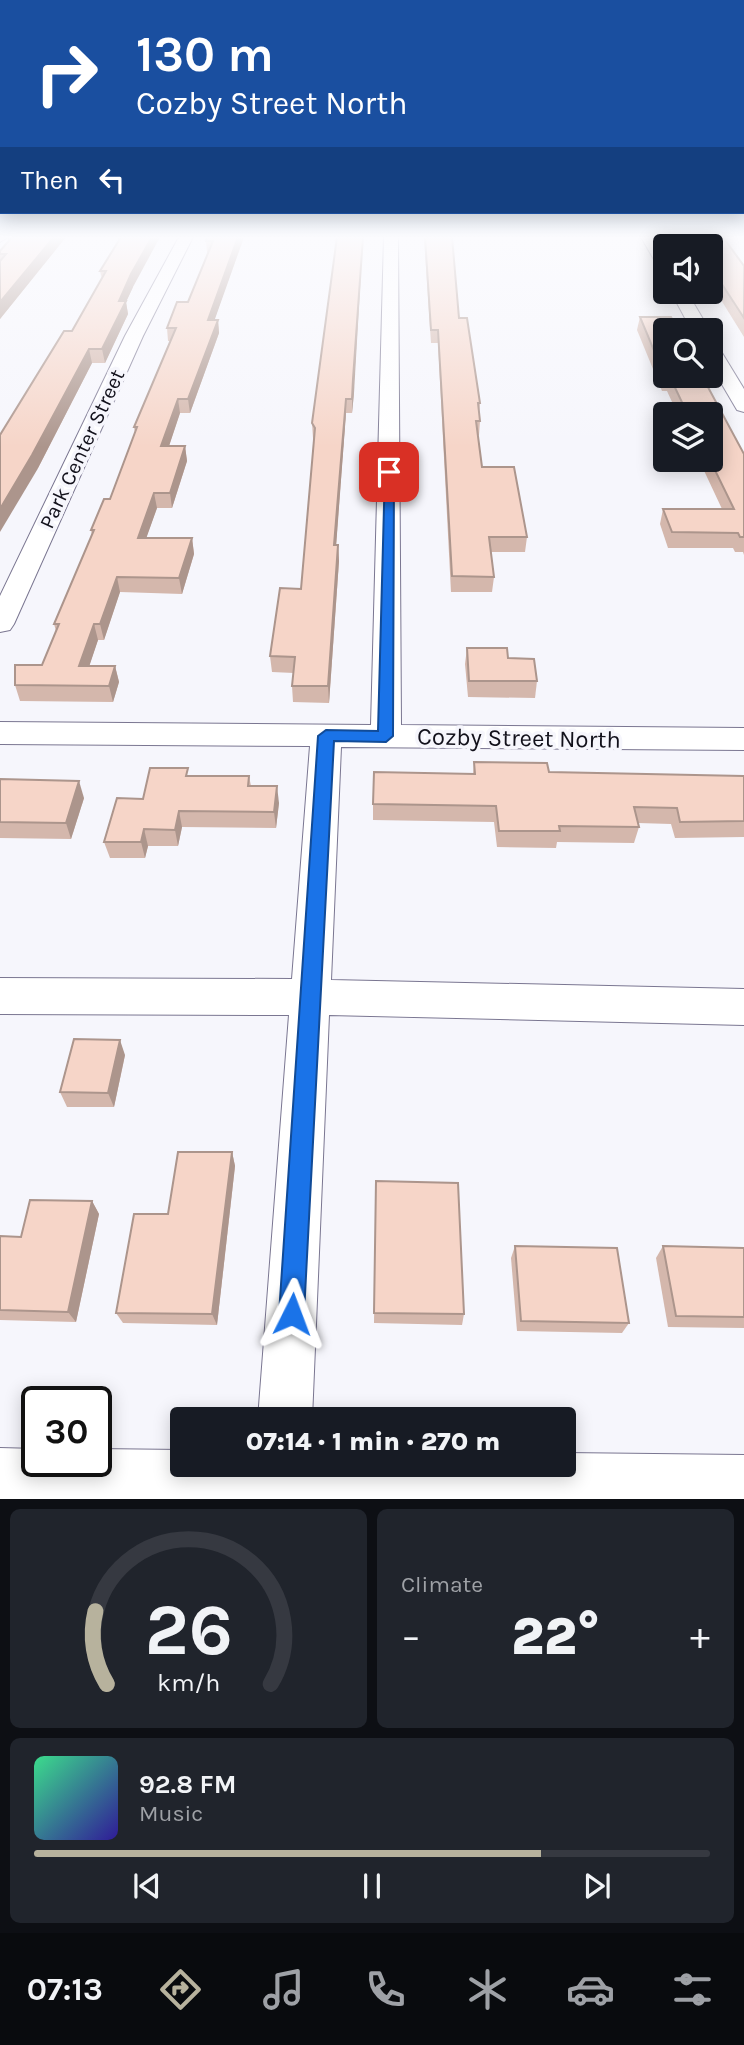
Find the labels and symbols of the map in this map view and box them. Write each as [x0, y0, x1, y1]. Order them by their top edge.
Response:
street label: Park Center Street [35, 366, 129, 532]
pin [359, 442, 419, 502]
street label: Cozby Street North [417, 722, 621, 754]
position arrow [255, 1277, 329, 1351]
speed limit sign: 30 [21, 1386, 112, 1477]

